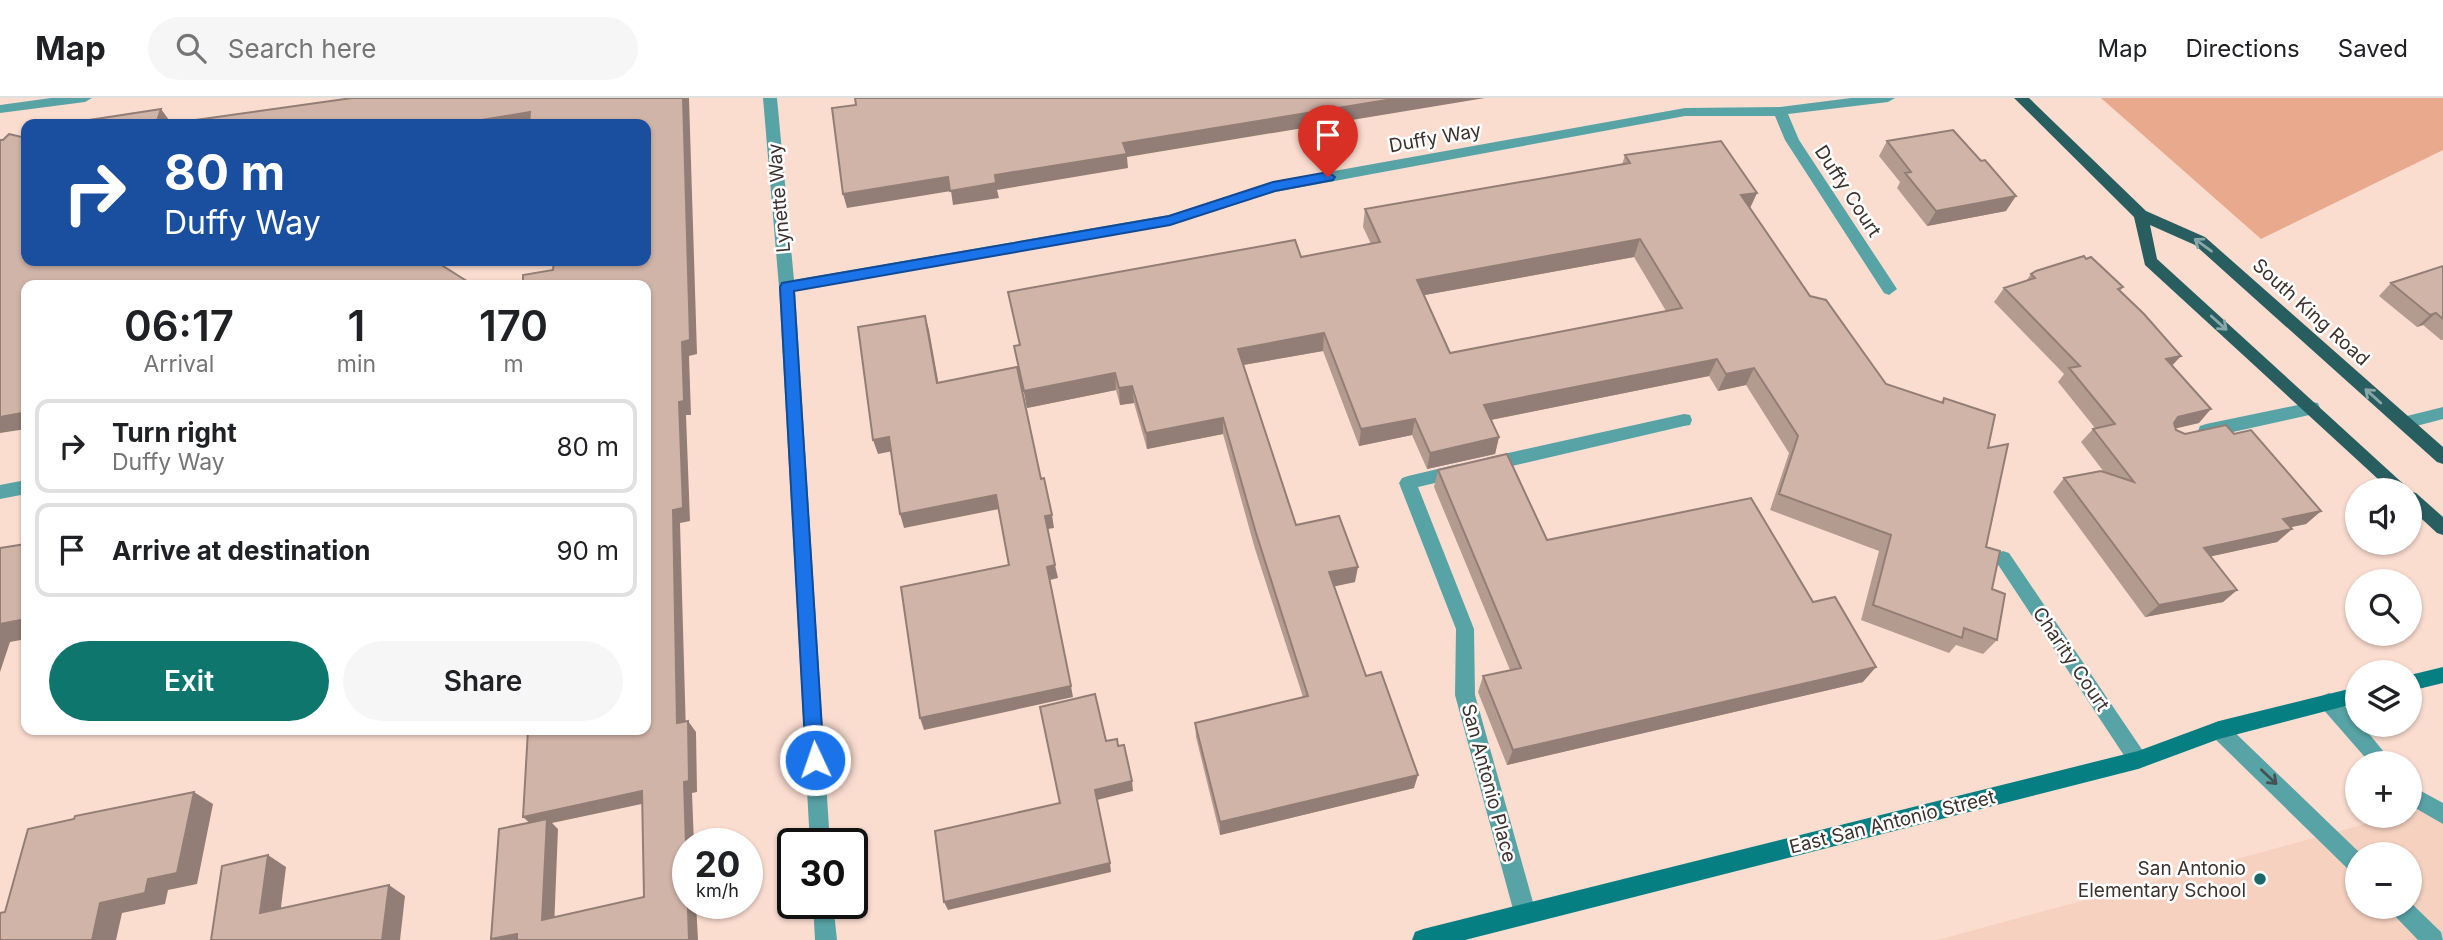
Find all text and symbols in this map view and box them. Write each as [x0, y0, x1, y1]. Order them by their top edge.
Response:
search box [148, 17, 638, 80]
text: Map [35, 28, 106, 68]
icon: search [172, 29, 210, 67]
text: Search here [228, 33, 376, 64]
text: Map [2098, 34, 2147, 63]
text: Directions [2185, 34, 2300, 63]
text: Saved [2338, 34, 2408, 63]
pin [1298, 105, 1358, 177]
icon: arrive [1309, 116, 1347, 154]
street label: Duffy Way [1387, 119, 1483, 157]
street label: Duffy Court [1810, 141, 1886, 241]
street label: Lynette Way [763, 142, 795, 254]
text: 80 m [164, 143, 285, 202]
icon: right [49, 147, 140, 238]
text: Duffy Way [164, 203, 321, 242]
one-way arrow [2194, 238, 2213, 253]
street label: South King Road [2248, 253, 2374, 371]
text: 06:17 [124, 300, 234, 351]
text: 1 [348, 300, 365, 351]
text: 170 [479, 300, 548, 351]
one-way arrow [2210, 315, 2227, 332]
text: Arrival [144, 350, 214, 378]
text: min [337, 350, 376, 378]
text: m [503, 350, 524, 378]
one-way arrow [2365, 388, 2383, 404]
text: Turn right [112, 417, 237, 448]
icon: right [53, 427, 91, 465]
text: 80 m [556, 431, 619, 462]
text: Duffy Way [112, 448, 225, 476]
map controls [2345, 478, 2422, 919]
button: sound [2345, 478, 2422, 555]
icon: arrive [53, 531, 91, 569]
text: Arrive at destination [112, 535, 371, 566]
text: 90 m [556, 535, 619, 566]
button: search [2345, 569, 2422, 646]
street label: Charity Court [2028, 603, 2114, 715]
button: Exit [49, 641, 329, 721]
button: Share [343, 641, 623, 721]
button: layers [2345, 660, 2422, 737]
street label: San Antonio Place [1457, 701, 1521, 865]
position arrow [778, 723, 852, 797]
button: + [2345, 751, 2422, 828]
one-way arrow [2260, 768, 2277, 785]
street label: East San Antonio Street [1787, 785, 1997, 859]
speed limit sign: 30 [777, 828, 868, 919]
button: − [2345, 842, 2422, 919]
text: 20 [695, 843, 740, 885]
place label: San Antonio Elementary School [2078, 857, 2246, 902]
marker: San Antonio Elementary School [2252, 871, 2268, 887]
text: km/h [696, 880, 739, 901]

